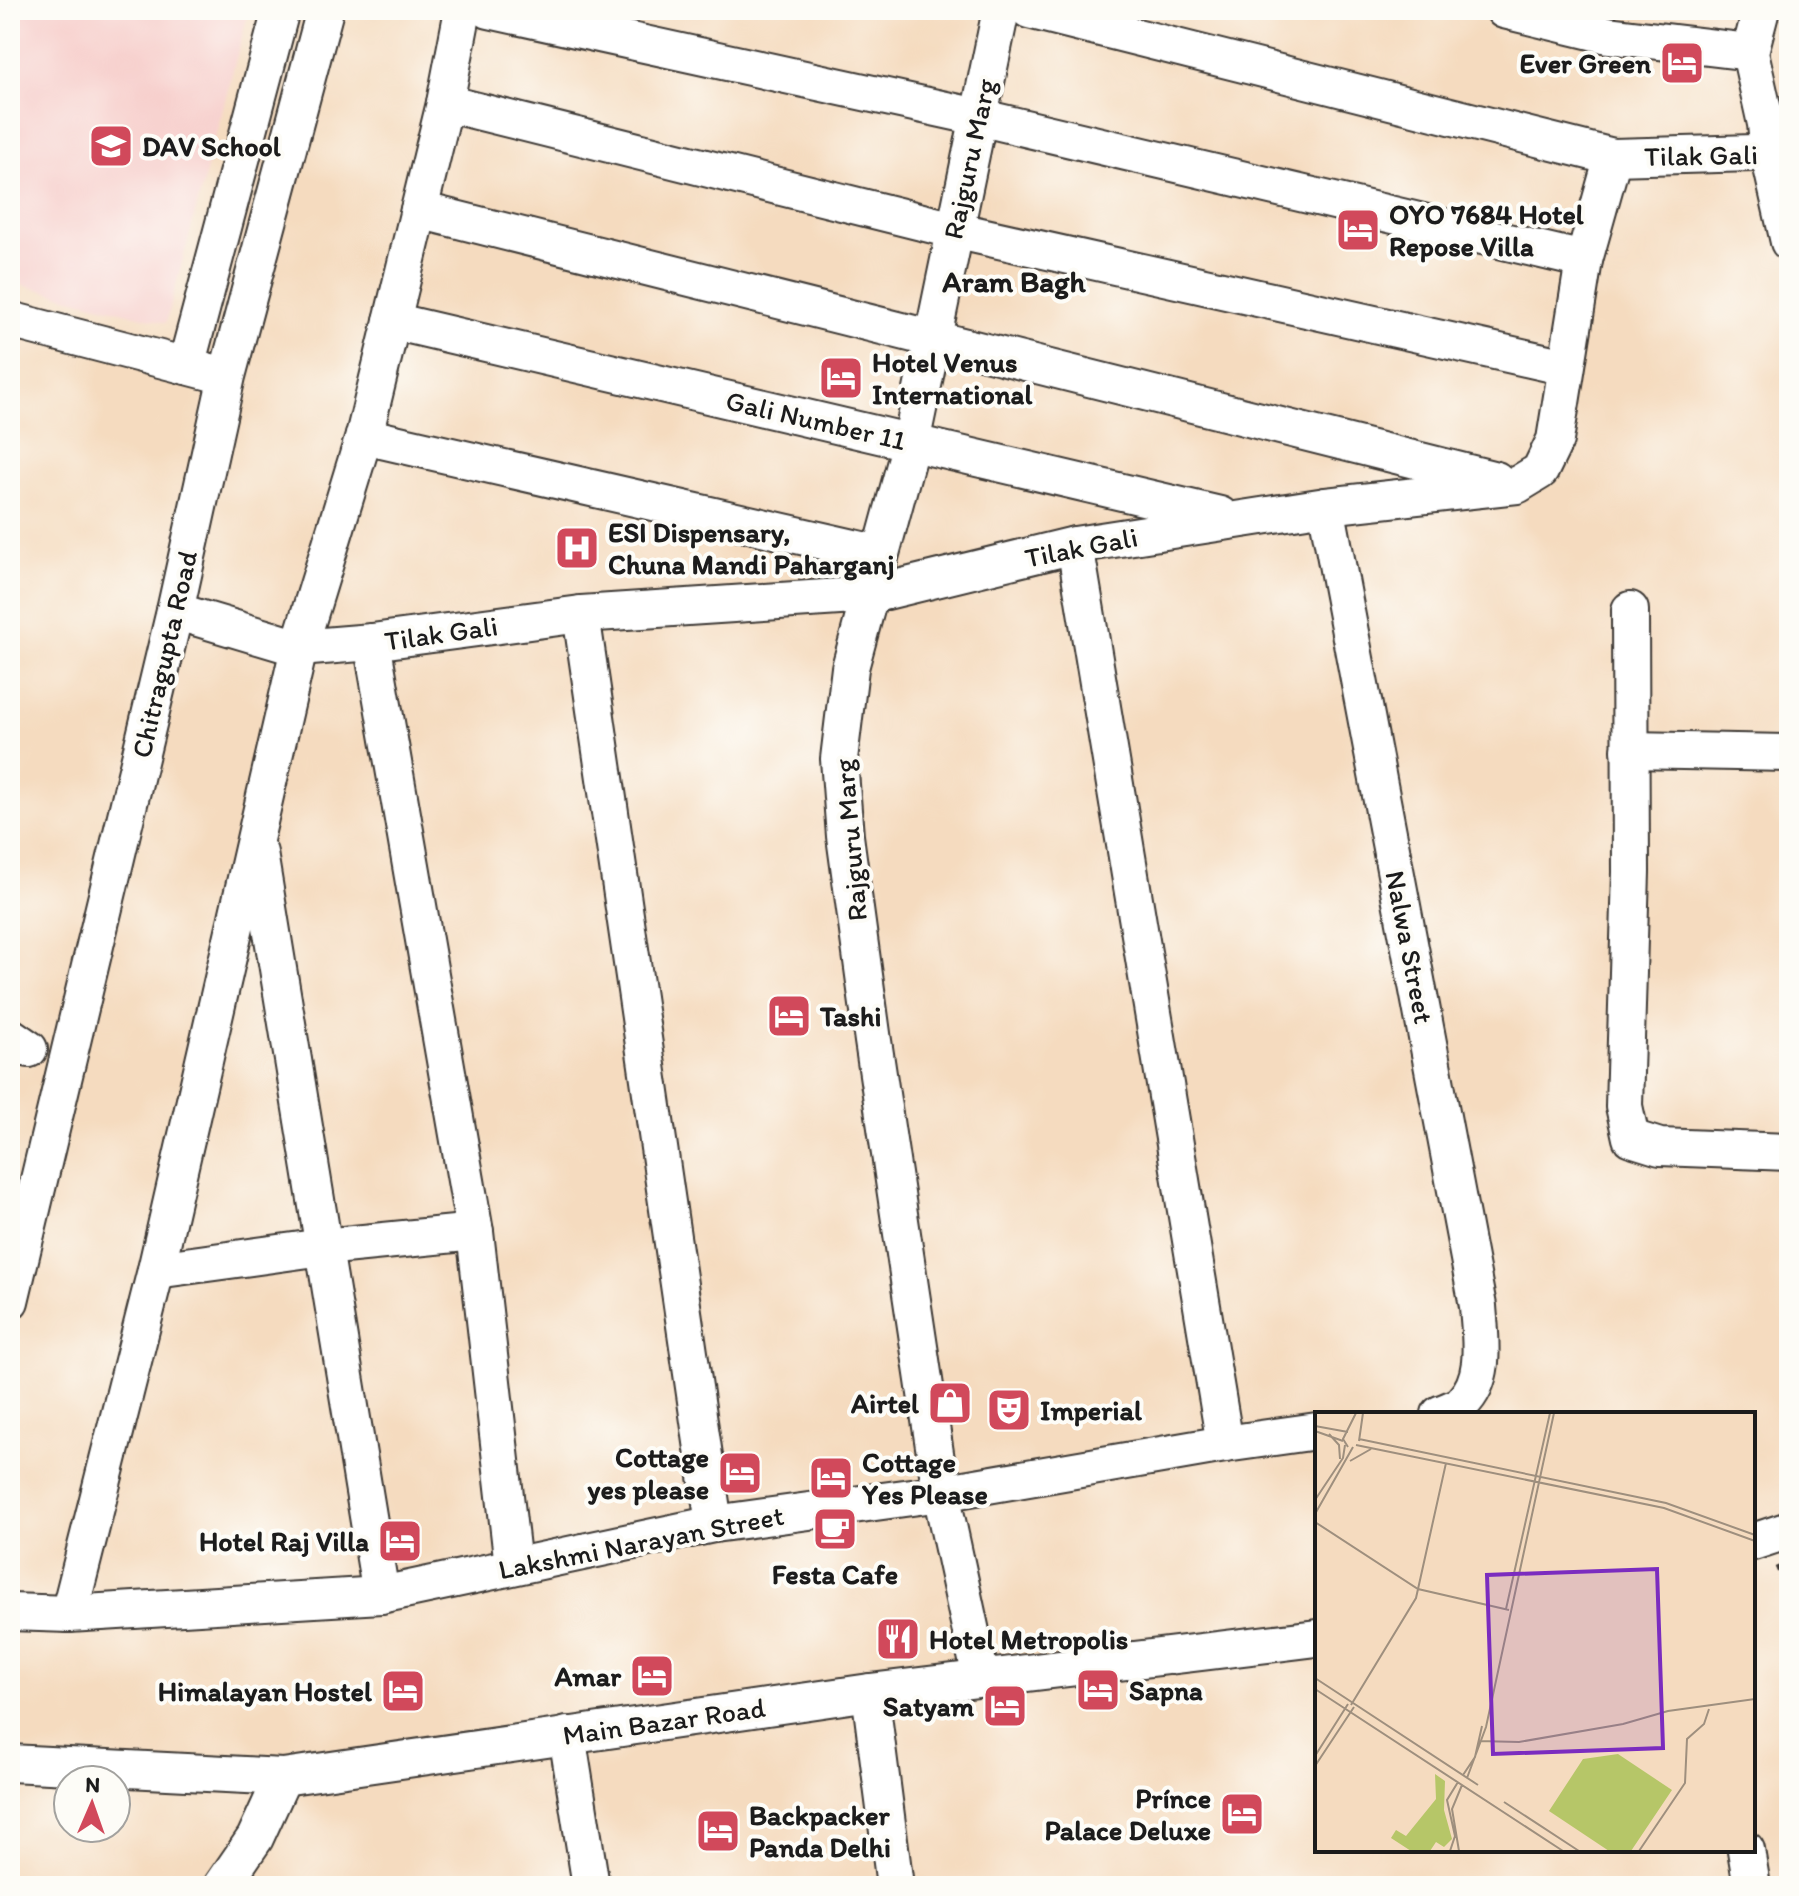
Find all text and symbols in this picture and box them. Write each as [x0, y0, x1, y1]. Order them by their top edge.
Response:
hotel icon: Ever Green [1658, 39, 1706, 87]
place label: Ever Green [1520, 46, 1651, 80]
street label: Rajguru Marg [935, 75, 1003, 242]
school or university icon: DAV School [87, 122, 135, 170]
place label: DAV School [142, 129, 281, 163]
street label: Tilak Gali [1644, 137, 1758, 173]
place label: OYO 7684 Hotel Repose Villa [1389, 197, 1584, 263]
hotel icon: OYO 7684 Hotel Repose Villa [1334, 206, 1382, 254]
district label: Aram Bagh [941, 263, 1087, 300]
place label: Hotel Venus International [872, 345, 1032, 411]
hotel icon: Hotel Venus International [817, 354, 865, 402]
street label: Gali Number 11 [723, 383, 909, 457]
place label: ESI Dispensary, Chuna Mandi Paharganj [608, 515, 894, 581]
street label: Tilak Gali [1022, 519, 1140, 575]
hospital icon: ESI Dispensary, Chuna Mandi Paharganj [553, 524, 601, 572]
street label: Chitragupta Road [124, 546, 205, 761]
street label: Tilak Gali [382, 608, 500, 658]
street label: Rajguru Marg [826, 757, 874, 923]
street label: Nalwa Street [1378, 868, 1442, 1026]
hotel icon: Tashi [765, 992, 813, 1040]
place label: Tashi [819, 999, 881, 1033]
shop icon: Airtel [926, 1379, 974, 1427]
place label: Airtel [850, 1386, 919, 1420]
theatre icon: Imperial [985, 1386, 1033, 1434]
place label: Imperial [1040, 1393, 1142, 1427]
inset map [1315, 1412, 1755, 1852]
place label: Cottage yes please [587, 1440, 709, 1506]
place label: Cottage Yes Please [861, 1445, 988, 1511]
hotel icon: Cottage yes please [716, 1449, 764, 1497]
hotel icon: Cottage Yes Please [807, 1454, 855, 1502]
street label: Lakshmi Narayan Street [495, 1498, 787, 1586]
cafe icon: Festa Cafe [811, 1505, 859, 1553]
hotel icon: Hotel Raj Villa [376, 1517, 424, 1565]
place label: Hotel Raj Villa [199, 1524, 369, 1558]
place label: Festa Cafe [772, 1557, 898, 1591]
restaurant icon: Hotel Metropolis [874, 1615, 922, 1663]
place label: Hotel Metropolis [929, 1622, 1128, 1656]
hotel icon: Amar [628, 1652, 676, 1700]
place label: Amar [553, 1659, 621, 1693]
hotel icon: Sapna [1074, 1666, 1122, 1714]
hotel icon: Himalayan Hostel [379, 1667, 427, 1715]
place label: Sapna [1129, 1673, 1203, 1707]
place label: Himalayan Hostel [158, 1674, 372, 1708]
hotel icon: Satyam [981, 1682, 1029, 1730]
place label: Satyam [883, 1689, 974, 1723]
street label: Main Bazar Road [560, 1690, 768, 1752]
north arrow [52, 1764, 132, 1844]
text: N [85, 1771, 101, 1798]
place label: Prínce Palace Deluxe [1045, 1781, 1211, 1847]
hotel icon: Prínce Palace Deluxe [1218, 1790, 1266, 1838]
place label: Backpacker Panda Delhi [749, 1798, 891, 1864]
hotel icon: Backpacker Panda Delhi [694, 1807, 742, 1855]

